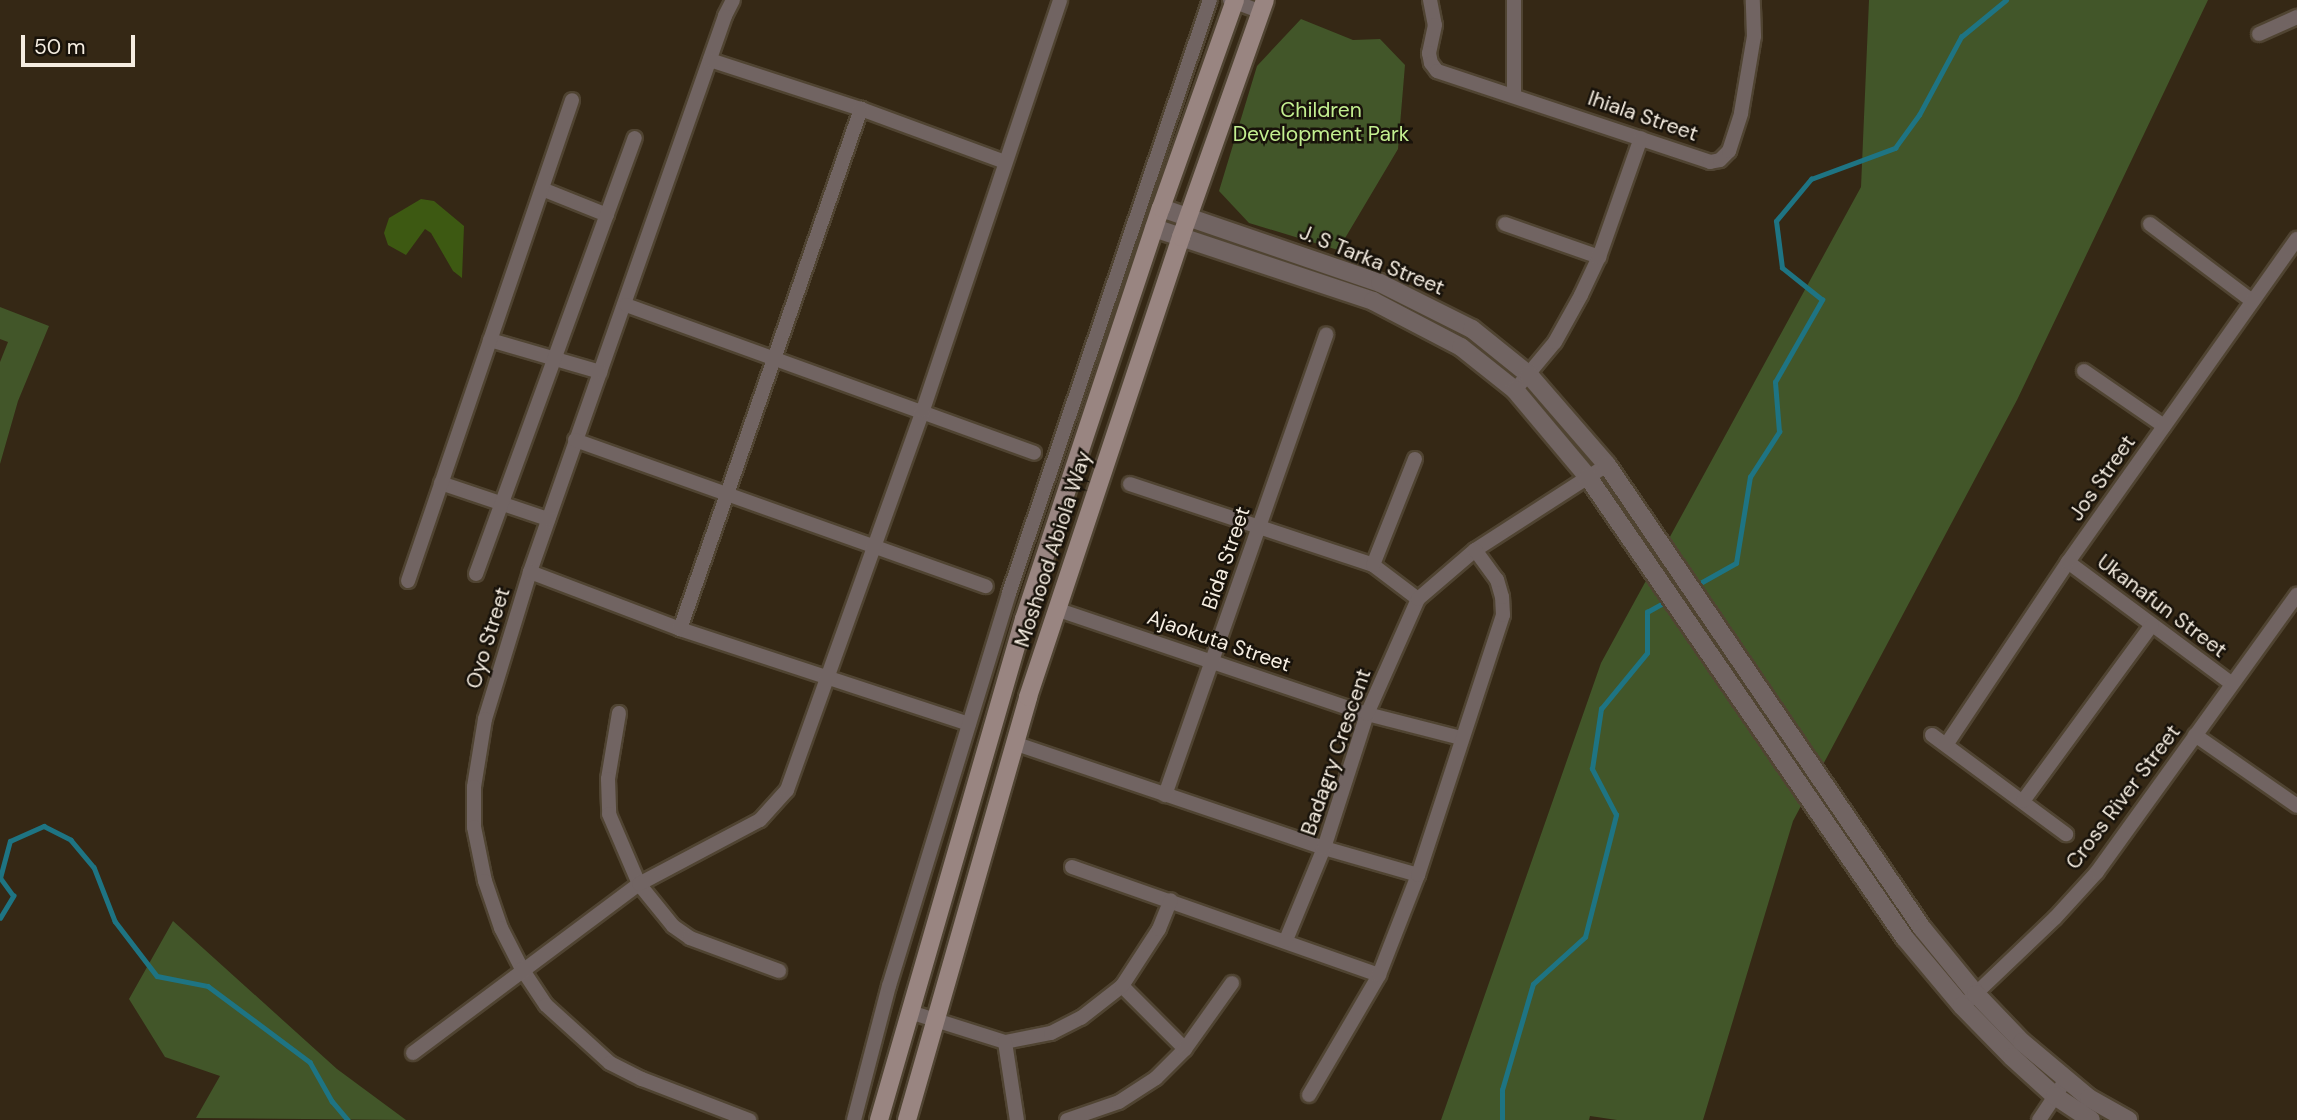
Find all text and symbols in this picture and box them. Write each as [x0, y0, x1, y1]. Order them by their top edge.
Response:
scale bar [24, 21, 138, 65]
text: 50 m [34, 33, 85, 61]
street label: Ihiala Street [1585, 85, 1701, 147]
park label: Children Development Park [1233, 97, 1409, 147]
street label: J. S Tarka Street [1296, 219, 1448, 301]
street label: Jos Street [2063, 430, 2141, 526]
street label: Moshood Abiola Way [1009, 448, 1097, 650]
street label: Bida Street [1197, 503, 1255, 613]
street label: Ukanafun Street [2092, 549, 2232, 663]
street label: Oyo Street [461, 584, 515, 692]
street label: Ajaokuta Street [1144, 605, 1294, 677]
street label: Badagry Crescent [1296, 665, 1376, 839]
street label: Cross River Street [2060, 720, 2186, 874]

